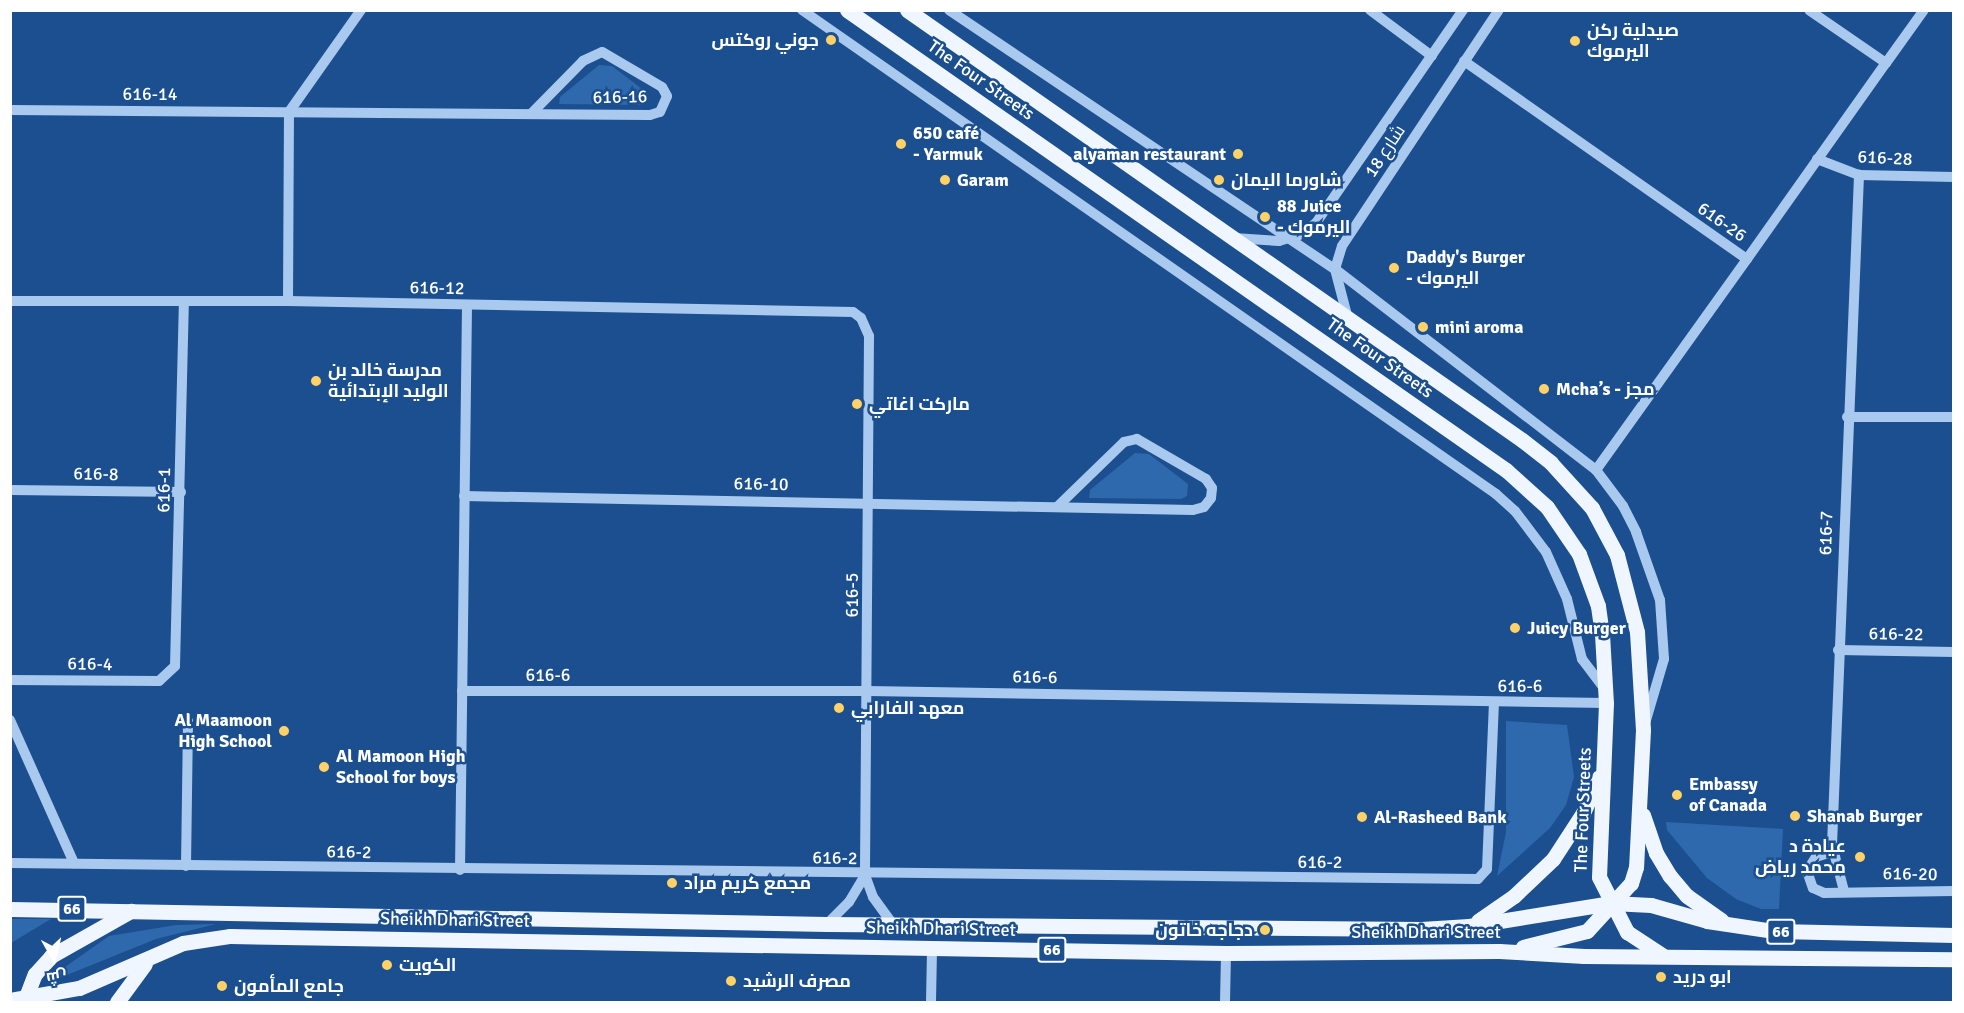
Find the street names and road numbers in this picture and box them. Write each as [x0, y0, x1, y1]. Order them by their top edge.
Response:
street label: The Four Streets [924, 35, 1038, 125]
street label: 616-14 [123, 83, 177, 105]
street label: 616-16 [592, 86, 648, 108]
street label: شارع 18 [1360, 121, 1410, 181]
street label: 616-28 [1857, 146, 1913, 170]
street label: 616-26 [1693, 197, 1751, 247]
street label: 616-12 [409, 277, 465, 299]
street label: The Four Streets [1323, 313, 1437, 403]
street label: 616-8 [73, 463, 119, 485]
street label: 616-1 [153, 467, 175, 513]
street label: 616-10 [733, 473, 789, 495]
street label: 616-7 [1814, 510, 1838, 556]
street label: 616-5 [841, 572, 863, 618]
street label: 616-22 [1868, 623, 1924, 645]
street label: 616-4 [67, 653, 113, 675]
street label: 616-6 [525, 664, 571, 686]
street label: 616-6 [1012, 666, 1058, 688]
street label: 616-6 [1497, 675, 1543, 697]
street label: The Four Streets [1570, 747, 1596, 873]
street label: 616-2 [326, 841, 372, 863]
street label: 616-2 [812, 847, 858, 869]
street label: 616-2 [1297, 851, 1343, 873]
street label: 616-20 [1882, 863, 1938, 885]
road number: 66 [57, 896, 87, 922]
street label: Sheikh Dhari Street [380, 908, 530, 932]
street label: Sheikh Dhari Street [866, 917, 1016, 941]
road number: 66 [1766, 919, 1796, 945]
street label: Sheikh Dhari Street [1351, 921, 1501, 943]
road number: 66 [1037, 937, 1067, 963]

